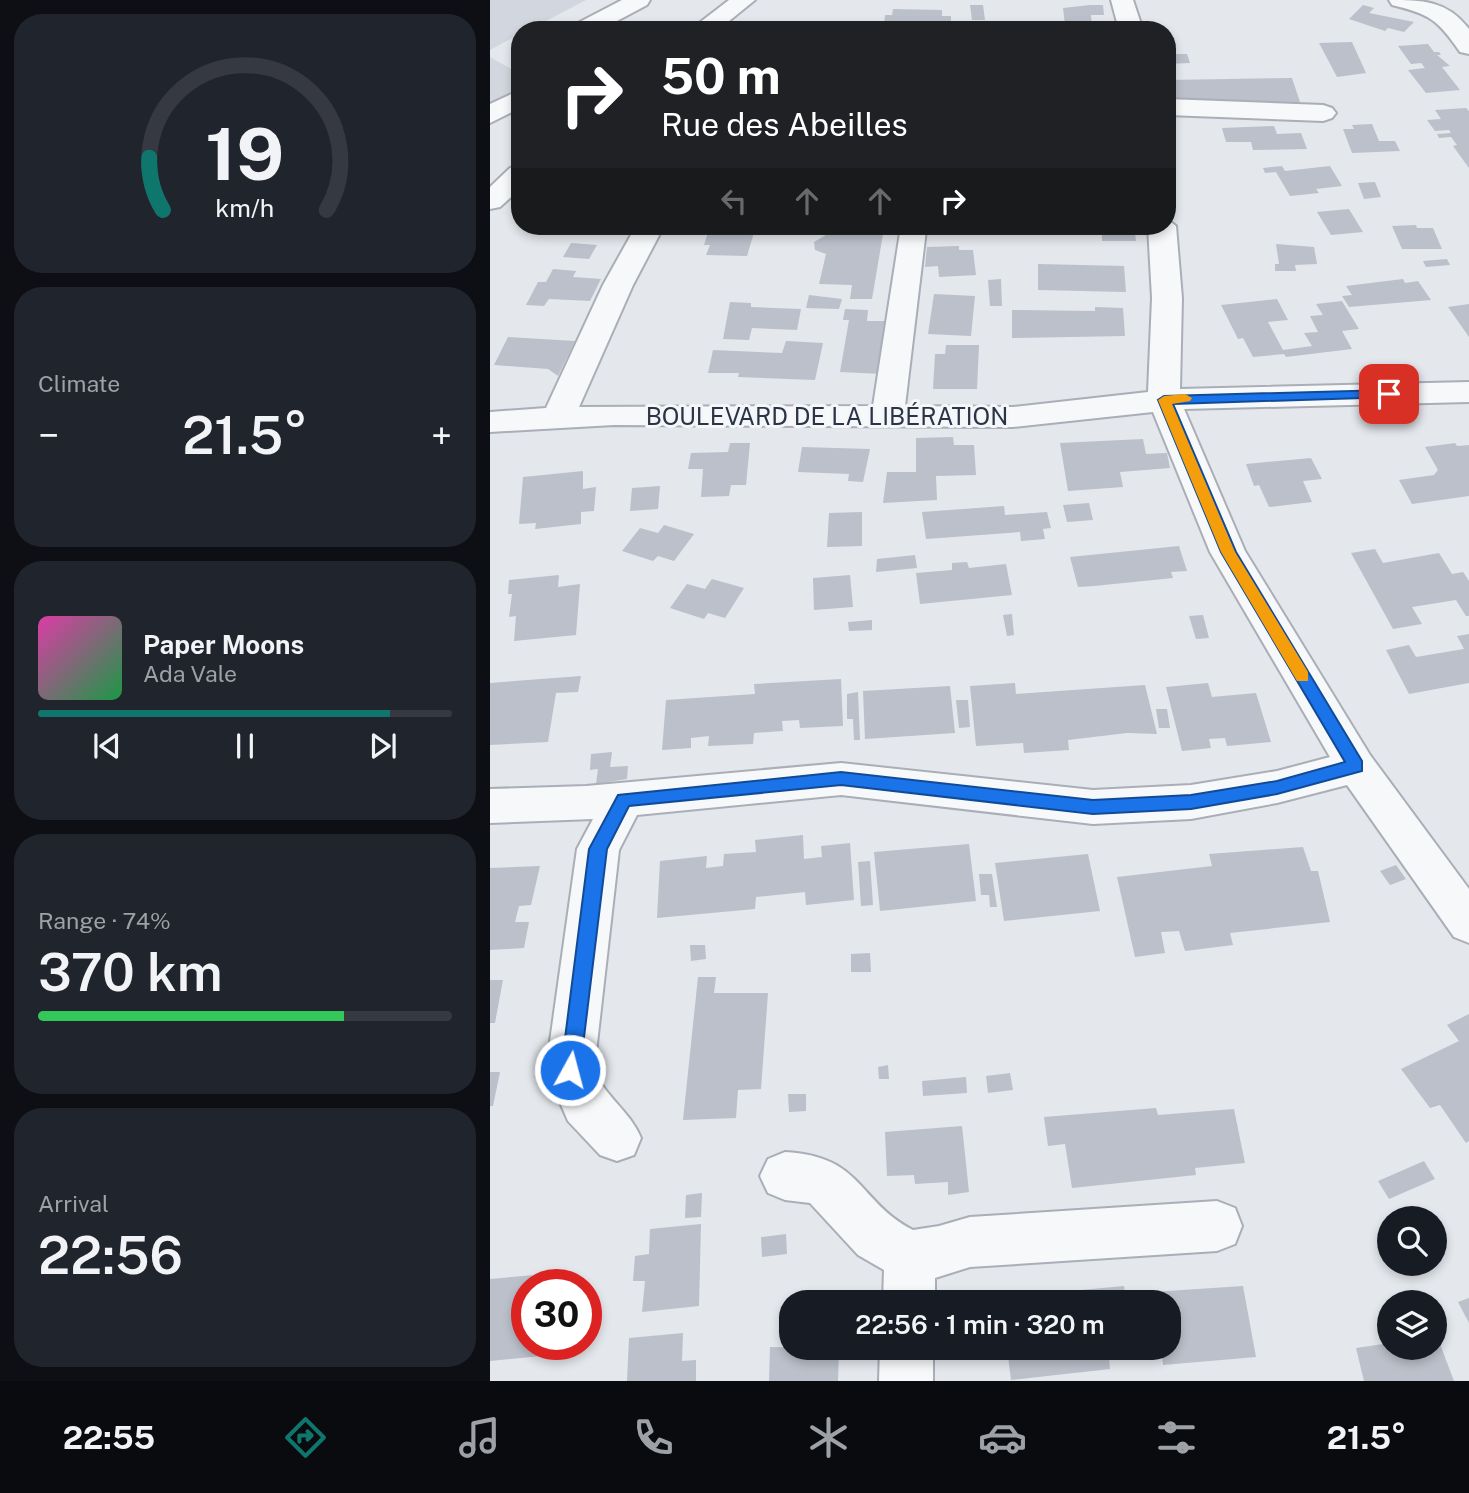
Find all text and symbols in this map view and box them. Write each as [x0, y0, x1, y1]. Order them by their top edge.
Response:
text: 50 m [661, 47, 781, 105]
icon: right [546, 49, 637, 140]
text: Rue des Abeilles [661, 106, 908, 143]
text: 19 [205, 111, 285, 196]
icon: left [715, 182, 753, 220]
icon: ahead [788, 182, 826, 220]
icon: ahead [861, 182, 899, 220]
icon: right [934, 182, 972, 220]
text: km/h [216, 193, 274, 223]
pin [1359, 364, 1419, 424]
text: Climate [38, 370, 120, 397]
icon: arrive [1370, 375, 1408, 413]
street label: BOULEVARD DE LA LIBÉRATION [646, 402, 1008, 430]
text: 21.5° [182, 405, 308, 466]
text: − [38, 413, 59, 458]
text: + [431, 413, 452, 458]
text: Paper Moons [143, 629, 304, 660]
text: Ada Vale [143, 660, 237, 687]
icon: previous [88, 727, 126, 765]
icon: pause [226, 727, 264, 765]
icon: next [364, 727, 402, 765]
text: Range · 74% [38, 907, 171, 934]
text: 370 km [38, 942, 223, 1003]
position arrow [533, 1033, 607, 1107]
text: Arrival [38, 1190, 109, 1217]
map controls [1377, 1206, 1447, 1360]
button: search [1377, 1206, 1447, 1276]
text: 22:56 [38, 1225, 183, 1286]
speed limit sign: 30 [511, 1269, 602, 1360]
button: layers [1377, 1290, 1447, 1360]
text: 22:56 · 1 min · 320 m [855, 1309, 1105, 1340]
icon: directions [281, 1413, 330, 1462]
icon: music [455, 1413, 504, 1462]
icon: phone [629, 1413, 678, 1462]
icon: climate [804, 1413, 853, 1462]
icon: car [978, 1413, 1027, 1462]
icon: filters [1152, 1413, 1201, 1462]
text: 22:55 [63, 1419, 155, 1456]
text: 21.5° [1327, 1419, 1406, 1456]

